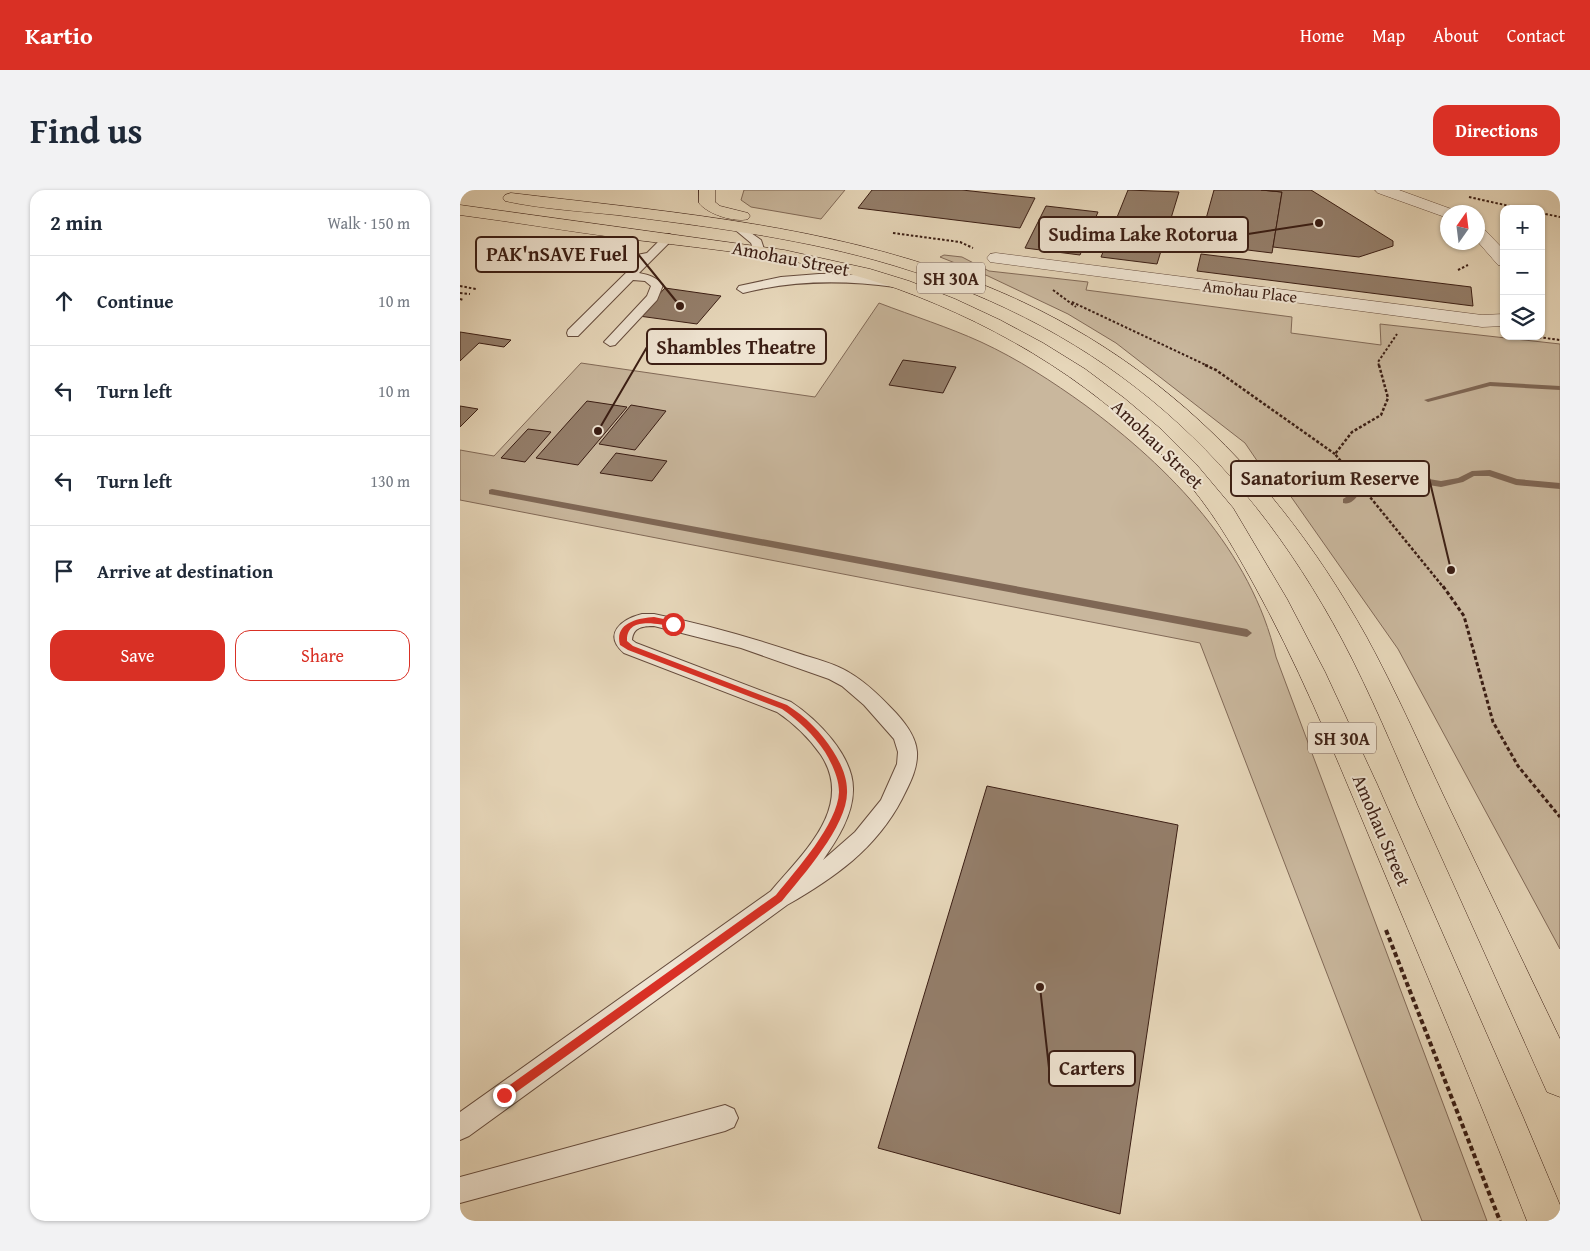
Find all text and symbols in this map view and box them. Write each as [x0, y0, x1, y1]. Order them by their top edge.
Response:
text: Kartio [25, 18, 93, 53]
text: Home [1300, 22, 1344, 49]
text: Map [1372, 22, 1405, 49]
text: About [1433, 22, 1479, 49]
text: Contact [1507, 22, 1565, 49]
text: Find us [30, 105, 143, 156]
button: Directions [1433, 105, 1560, 156]
north arrow [1440, 205, 1485, 250]
map controls [1500, 205, 1545, 340]
button: + [1500, 205, 1545, 250]
text: 2 min [50, 207, 102, 238]
text: Walk · 150 m [327, 211, 410, 235]
callout: Sudima Lake Rotorua [1039, 217, 1248, 252]
text: Sudima Lake Rotorua [1048, 219, 1238, 248]
street label: Amohau Street [730, 233, 852, 283]
callout: PAK'nSAVE Fuel [476, 237, 638, 272]
text: PAK'nSAVE Fuel [486, 239, 628, 268]
button: − [1500, 250, 1545, 295]
road number: SH 30A [917, 263, 985, 294]
street label: Amohau Place [1201, 273, 1299, 309]
icon: ahead [50, 287, 78, 315]
text: Continue [97, 287, 174, 315]
text: 10 m [378, 289, 410, 313]
button: layers [1500, 295, 1545, 340]
callout: Shambles Theatre [647, 329, 826, 364]
text: Shambles Theatre [656, 332, 816, 361]
icon: left [50, 377, 78, 405]
text: Turn left [97, 377, 172, 405]
text: 10 m [378, 379, 410, 403]
street label: Amohau Street [1106, 393, 1211, 496]
callout: Sanatorium Reserve [1231, 461, 1429, 496]
text: Sanatorium Reserve [1241, 463, 1420, 492]
icon: left [50, 467, 78, 495]
text: Turn left [97, 467, 172, 495]
text: 130 m [370, 469, 410, 493]
icon: arrive [50, 557, 78, 585]
text: Arrive at destination [97, 557, 273, 585]
route start [662, 613, 685, 636]
button: Save [50, 630, 225, 681]
button: Share [235, 630, 410, 681]
road number: SH 30A [1308, 722, 1376, 754]
street label: Amohau Street [1346, 770, 1418, 890]
callout: Carters [1049, 1051, 1135, 1086]
text: Carters [1059, 1053, 1125, 1082]
route end [493, 1084, 516, 1107]

